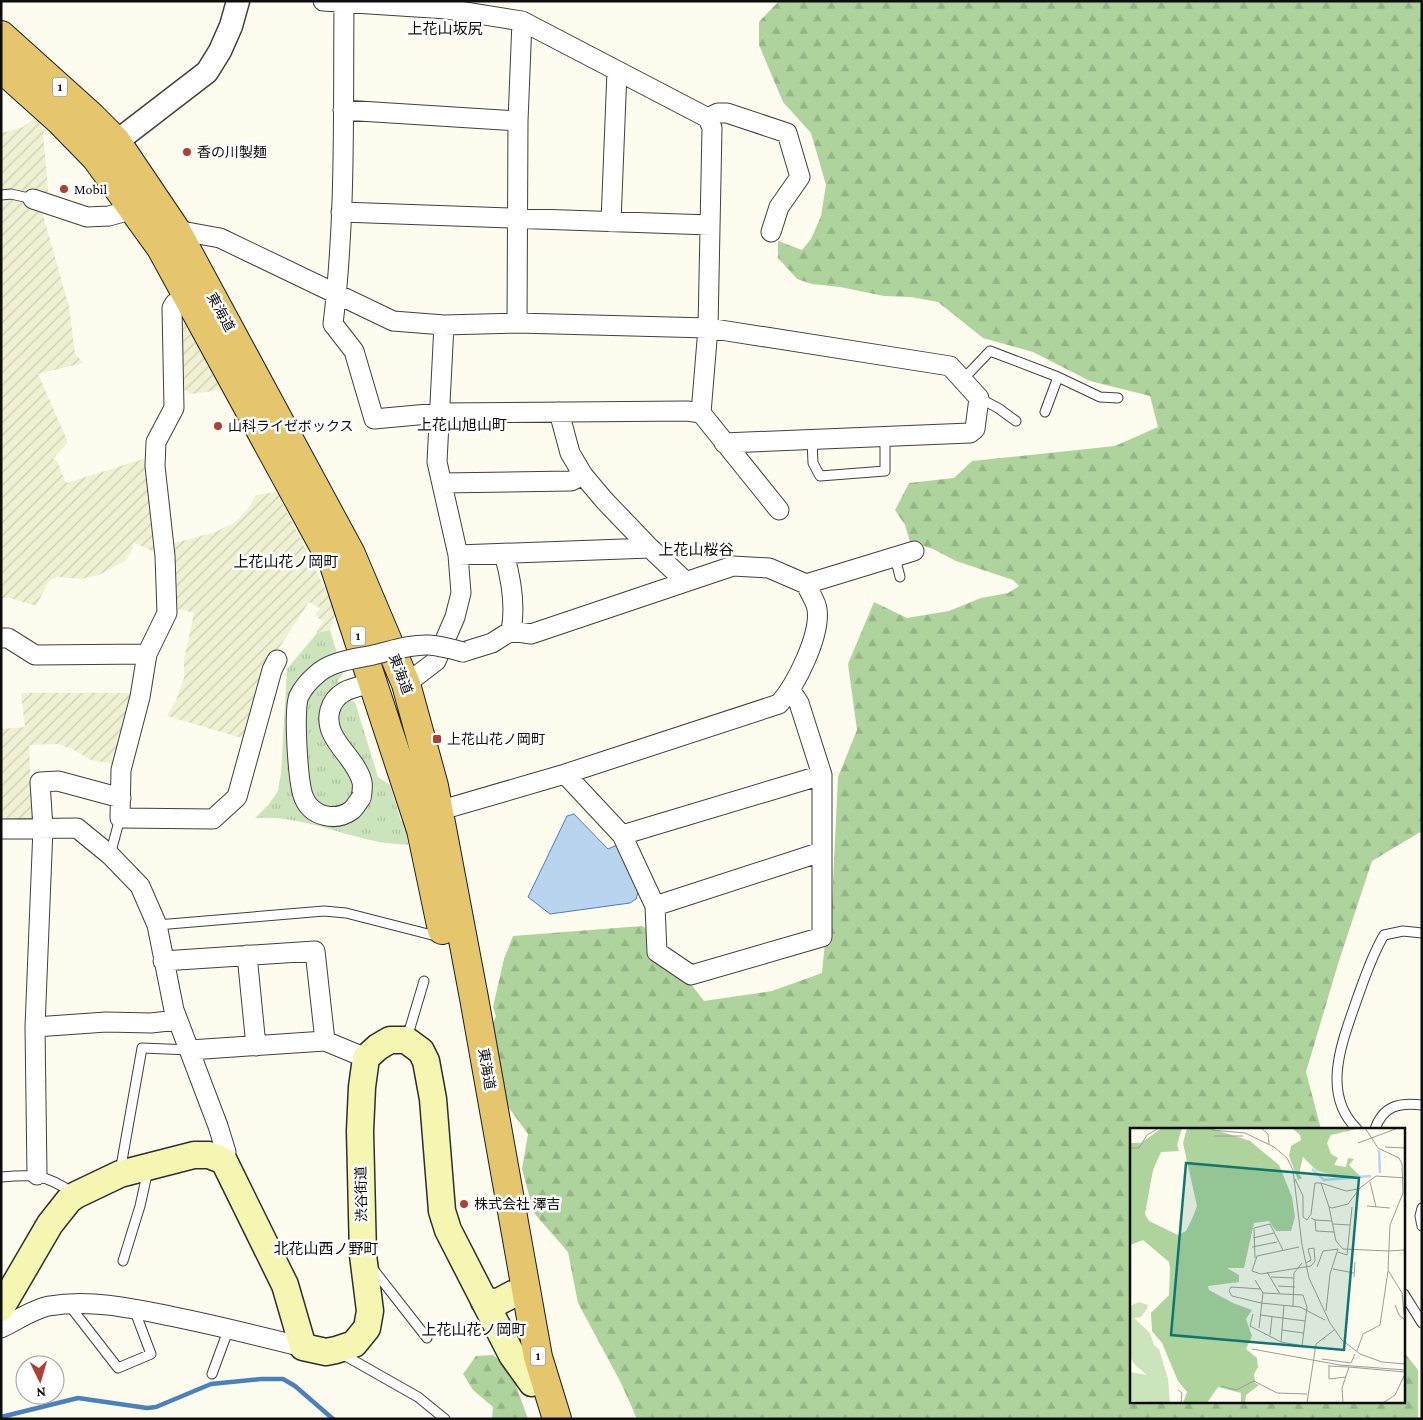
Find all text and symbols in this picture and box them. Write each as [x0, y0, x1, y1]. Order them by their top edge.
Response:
district label: 上花山坂尻 [407, 21, 483, 37]
road number: 1 [52, 77, 68, 96]
place label: 香の川製麺 [197, 144, 267, 160]
marker: 香の川製麺 [181, 146, 193, 158]
place label: Mobil [74, 181, 107, 197]
marker: Mobil [58, 183, 70, 195]
street label: 東海道 [204, 290, 238, 334]
district label: 上花山旭山町 [417, 417, 507, 433]
place label: 山科ライゼボックス [228, 418, 354, 434]
marker: 山科ライゼボックス [212, 420, 224, 432]
district label: 上花山桜谷 [658, 542, 734, 558]
district label: 上花山花ノ岡町 [233, 554, 339, 570]
road number: 1 [350, 626, 366, 646]
street label: 東海道 [386, 652, 416, 696]
place label: 上花山花ノ岡町 [447, 731, 545, 747]
marker: 上花山花ノ岡町 [431, 733, 443, 745]
street label: 東海道 [475, 1047, 499, 1091]
inset map [1130, 1128, 1406, 1402]
street label: 渋谷街道 [353, 1166, 369, 1222]
place label: 株式会社 澤吉 [474, 1196, 561, 1212]
marker: 株式会社 澤吉 [458, 1198, 470, 1210]
district label: 北花山西ノ野町 [273, 1240, 379, 1257]
district label: 上花山花ノ岡町 [421, 1322, 527, 1338]
road number: 1 [530, 1346, 546, 1365]
north arrow [15, 1355, 65, 1405]
text: N [35, 1385, 47, 1401]

